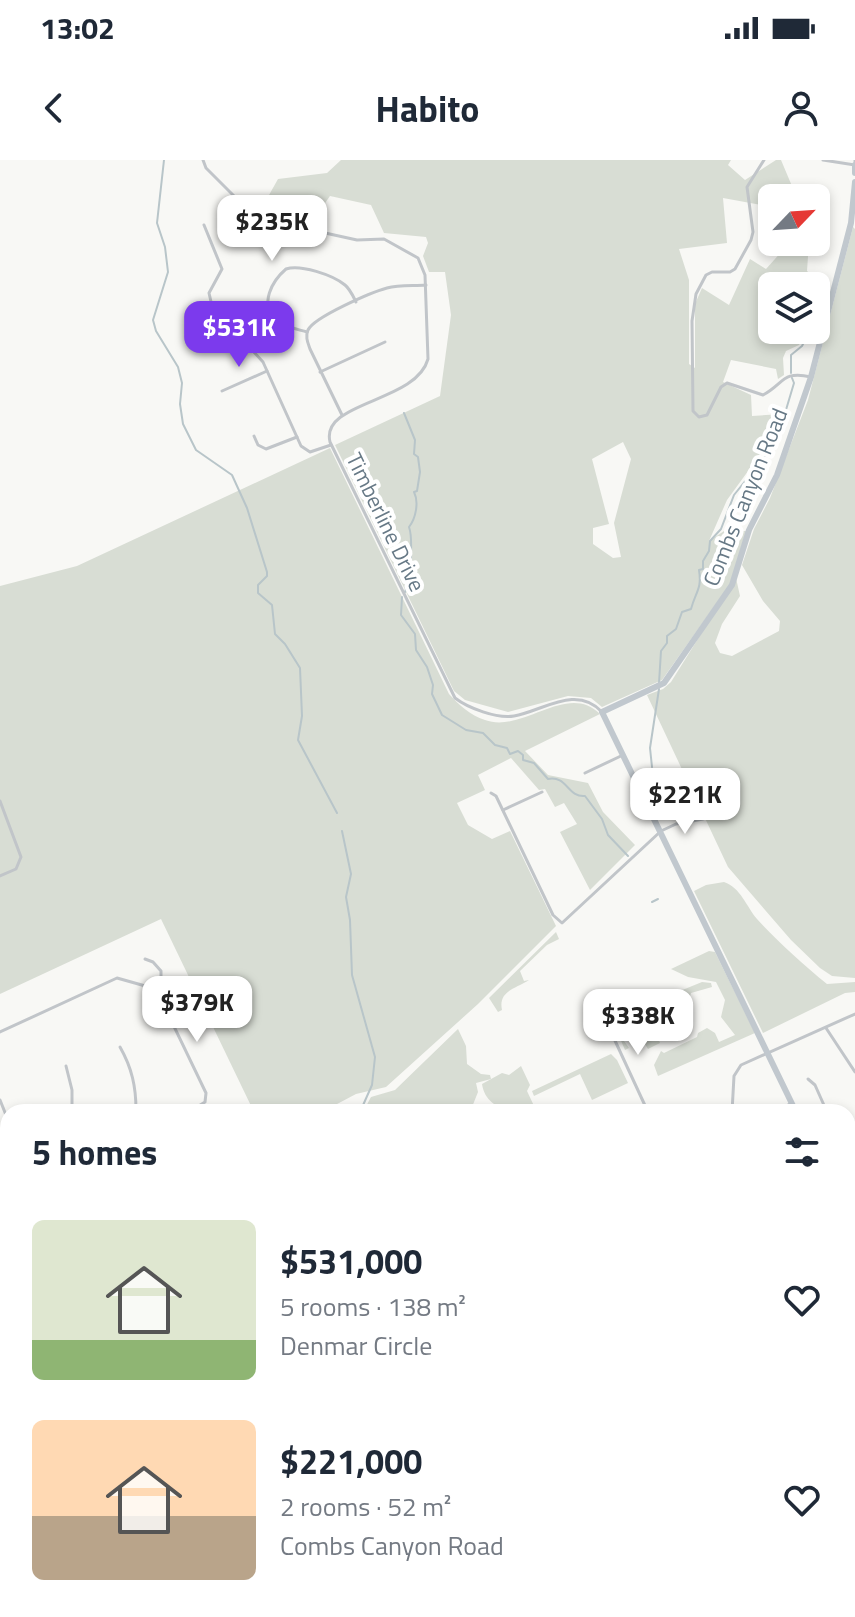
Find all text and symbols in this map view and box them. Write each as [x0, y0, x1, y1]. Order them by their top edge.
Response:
text: 13:02 [40, 5, 115, 51]
text: Habito [376, 81, 479, 136]
icon: back [32, 86, 76, 130]
icon: person [779, 86, 823, 130]
north arrow [758, 184, 830, 256]
map controls [758, 184, 830, 344]
pin: $235K [216, 195, 328, 263]
text: $235K [235, 201, 309, 240]
button: layers [758, 272, 830, 344]
pin: $531K [183, 301, 295, 369]
text: $531K [202, 307, 276, 346]
street label: Combs Canyon Road [694, 403, 796, 591]
street label: Timberline Drive [338, 447, 434, 597]
pin: $221K [629, 768, 741, 836]
text: $221K [648, 774, 722, 813]
pin: $379K [141, 976, 253, 1044]
text: $379K [160, 982, 234, 1021]
pin: $338K [582, 989, 694, 1057]
text: $338K [601, 995, 675, 1034]
text: 5 homes [32, 1126, 157, 1178]
icon: filters [780, 1130, 824, 1174]
text: $531,000 [280, 1235, 422, 1287]
icon: home [96, 1252, 192, 1348]
icon: heart [780, 1278, 824, 1322]
text: 5 rooms · 138 m² [280, 1287, 466, 1326]
text: Denmar Circle [280, 1326, 432, 1365]
text: $221,000 [280, 1435, 422, 1487]
icon: home [96, 1452, 192, 1548]
icon: heart [780, 1478, 824, 1522]
text: 2 rooms · 52 m² [280, 1487, 451, 1526]
text: Combs Canyon Road [280, 1526, 504, 1565]

